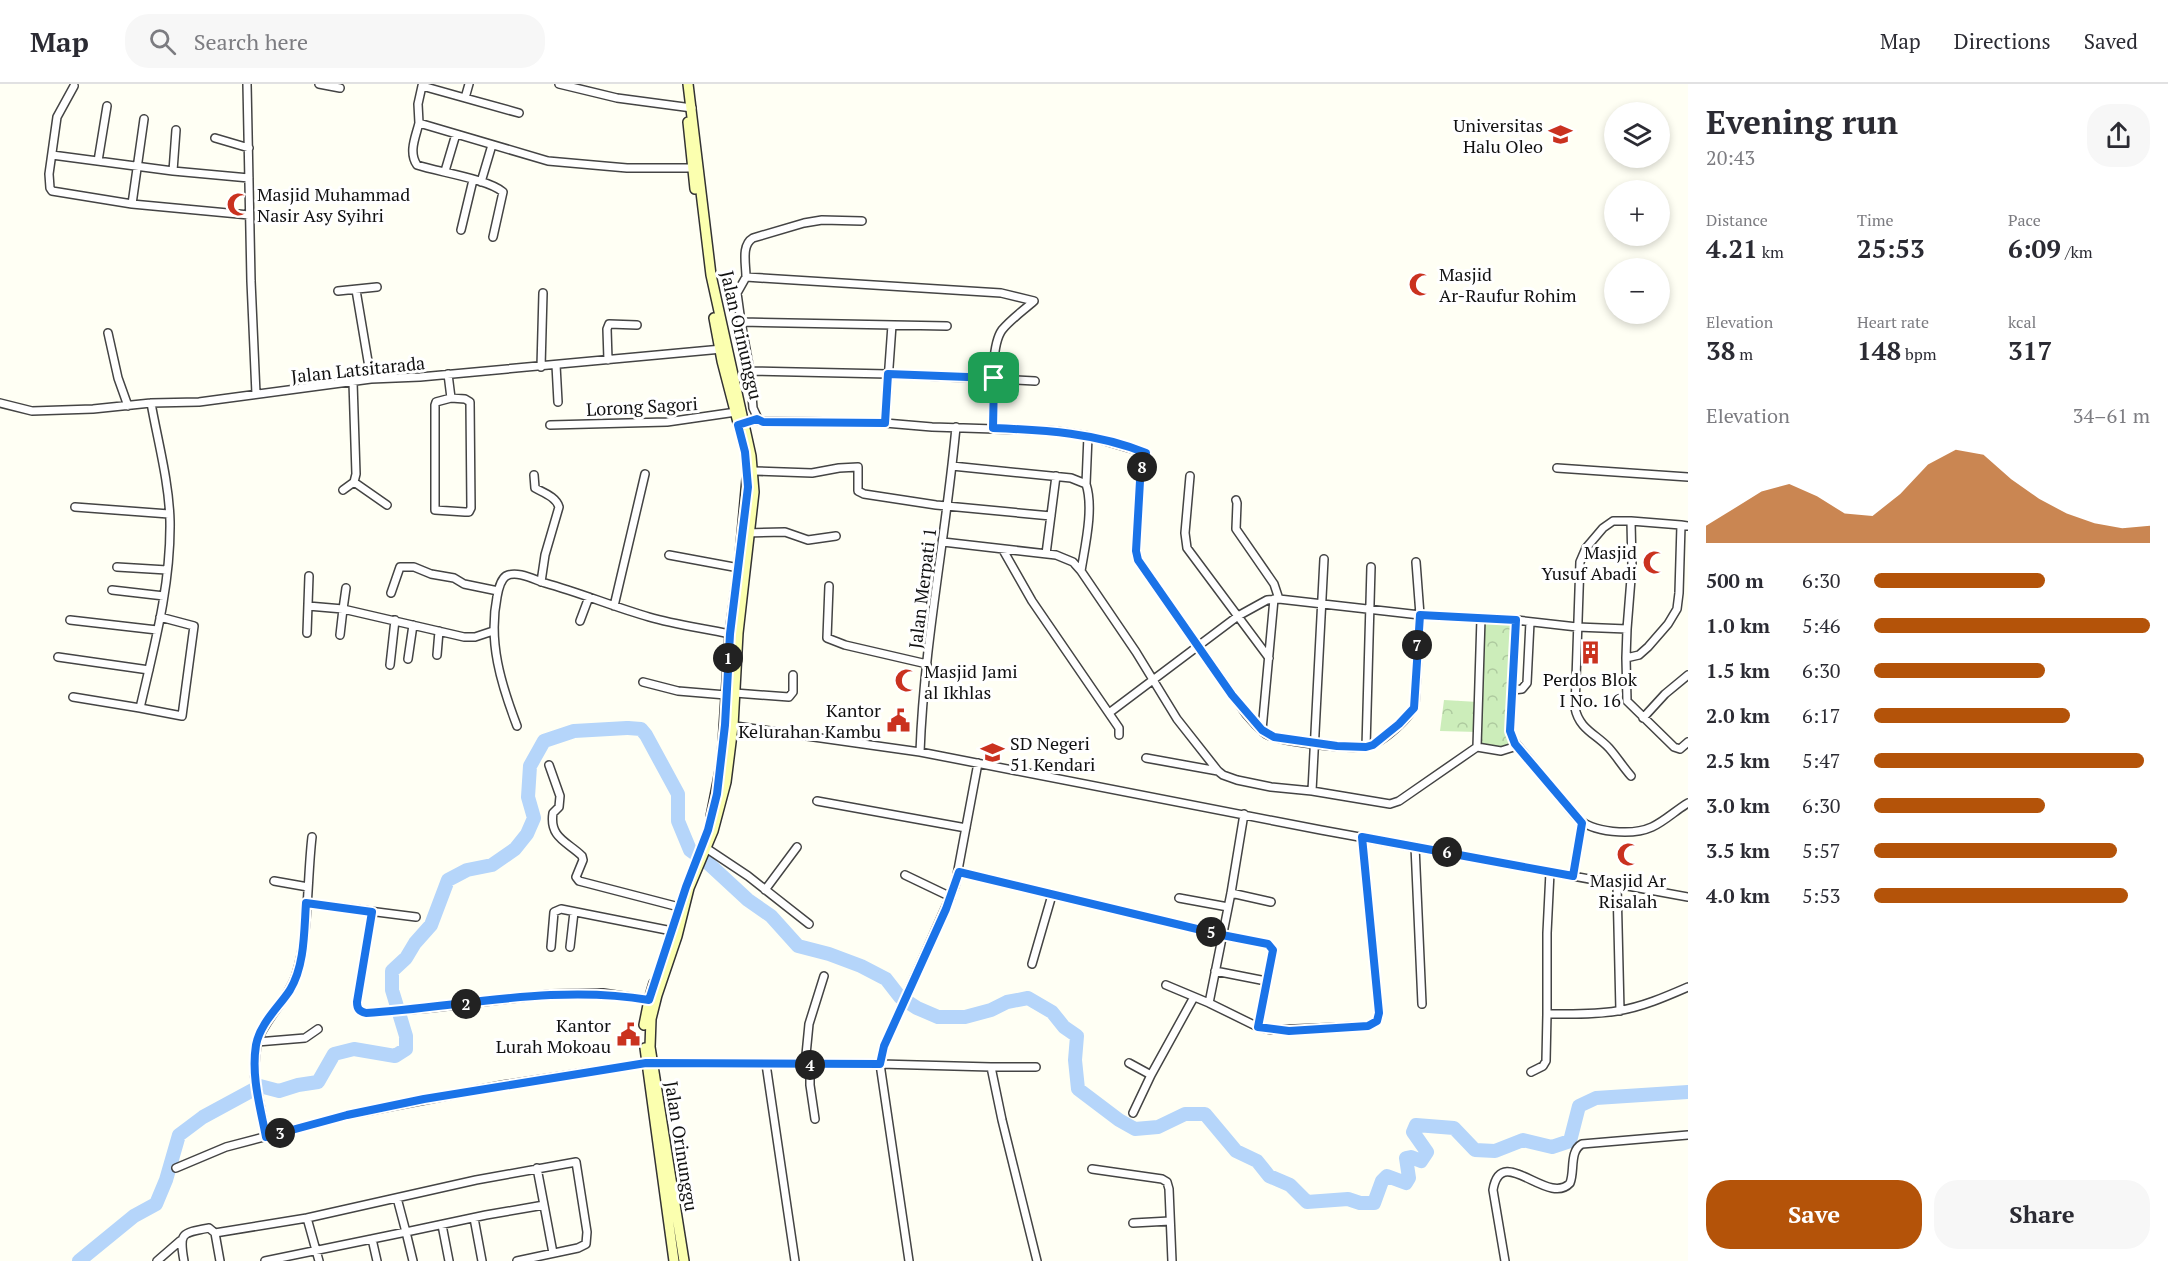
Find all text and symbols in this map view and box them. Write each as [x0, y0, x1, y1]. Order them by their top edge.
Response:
search box [125, 14, 545, 68]
text: Map [30, 23, 89, 60]
icon: search [146, 25, 179, 58]
text: Search here [194, 27, 308, 56]
text: Map [1880, 27, 1921, 55]
text: Directions [1954, 27, 2051, 55]
text: Saved [2084, 27, 2138, 55]
text: Evening run [1706, 100, 1898, 143]
map controls [1604, 102, 1670, 324]
button: layers [1604, 102, 1670, 168]
button: share [2087, 104, 2150, 167]
place label: Universitas Halu Oleo [1453, 113, 1543, 158]
school or university icon: Universitas Halu Oleo [1548, 122, 1574, 148]
text: 20:43 [1706, 144, 1755, 171]
button: + [1604, 180, 1670, 246]
place label: Masjid Muhammad Nasir Asy Syihri [257, 182, 410, 227]
mosque icon: Masjid Muhammad Nasir Asy Syihri [226, 191, 252, 217]
text: Distance [1706, 209, 1768, 231]
text: Time [1857, 209, 1894, 231]
text: Pace [2008, 209, 2041, 231]
text: 4.21 [1706, 231, 1758, 265]
text: 25:53 [1857, 231, 1925, 265]
text: 6:09 [2008, 231, 2061, 265]
text: km [1758, 241, 1784, 263]
text: /km [2061, 241, 2092, 263]
button: − [1604, 258, 1670, 324]
place label: Masjid Ar-Raufur Rohim [1439, 262, 1577, 307]
street label: Jalan Orinunggu [716, 268, 768, 402]
mosque icon: Masjid Ar-Raufur Rohim [1408, 271, 1434, 297]
text: Elevation [1706, 311, 1773, 333]
text: Heart rate [1857, 311, 1929, 333]
text: kcal [2008, 311, 2036, 333]
text: 38 [1706, 333, 1735, 367]
text: 148 [1857, 333, 1901, 367]
text: 317 [2008, 333, 2052, 367]
text: m [1735, 343, 1753, 365]
text: bpm [1901, 343, 1937, 365]
street label: Jalan Latsitarada [290, 350, 426, 388]
pin [968, 352, 1019, 403]
icon: arrive [977, 361, 1010, 394]
street label: Lorong Sagori [586, 391, 698, 421]
text: Elevation [1706, 402, 1790, 429]
text: 34–61 m [2073, 402, 2150, 429]
pin: 8 [1127, 452, 1157, 482]
text: 8 [1137, 456, 1147, 478]
street label: Jalan Merpati 1 [903, 526, 941, 650]
place label: Masjid Yusuf Abadi [1542, 540, 1637, 585]
mosque icon: Masjid Yusuf Abadi [1642, 549, 1668, 575]
text: 500 m [1706, 567, 1764, 594]
text: 6:30 [1802, 567, 1841, 594]
text: 1.0 km [1706, 612, 1770, 639]
text: 5:46 [1802, 612, 1841, 639]
pin: 7 [1402, 630, 1432, 660]
text: 7 [1412, 634, 1422, 656]
building icon: Perdos Blok I No. 16 [1577, 640, 1603, 666]
pin: 1 [713, 643, 743, 673]
text: 1 [723, 647, 733, 669]
text: 1.5 km [1706, 657, 1770, 684]
text: 6:30 [1802, 657, 1841, 684]
place label: Masjid Jami al Ikhlas [924, 659, 1018, 704]
place label: Perdos Blok I No. 16 [1543, 667, 1638, 712]
mosque icon: Masjid Jami al Ikhlas [893, 668, 919, 694]
place label: Kantor Kelurahan Kambu [738, 698, 881, 743]
text: 2.0 km [1706, 702, 1770, 729]
text: 6:17 [1802, 702, 1841, 729]
public building icon: Kantor Kelurahan Kambu [886, 707, 912, 733]
place label: SD Negeri 51 Kendari [1010, 731, 1095, 776]
school or university icon: SD Negeri 51 Kendari [979, 740, 1005, 766]
text: 2.5 km [1706, 747, 1770, 774]
text: 5:47 [1802, 747, 1841, 774]
text: 3.0 km [1706, 792, 1770, 819]
text: 6:30 [1802, 792, 1841, 819]
pin: 6 [1432, 837, 1462, 867]
text: 3.5 km [1706, 837, 1770, 864]
text: 5:57 [1802, 837, 1841, 864]
text: 6 [1442, 841, 1452, 863]
mosque icon: Masjid Ar Risalah [1615, 841, 1641, 867]
place label: Masjid Ar Risalah [1590, 868, 1666, 913]
text: 4.0 km [1706, 882, 1770, 909]
text: 5:53 [1802, 882, 1841, 909]
pin: 5 [1196, 917, 1226, 947]
text: 5 [1206, 921, 1216, 943]
pin: 2 [451, 989, 481, 1019]
text: 2 [461, 993, 471, 1015]
place label: Kantor Lurah Mokoau [496, 1013, 611, 1058]
public building icon: Kantor Lurah Mokoau [616, 1022, 642, 1048]
pin: 4 [795, 1050, 825, 1080]
text: 4 [805, 1054, 815, 1076]
street label: Jalan Orinunggu [660, 1079, 704, 1213]
pin: 3 [265, 1118, 295, 1148]
text: 3 [275, 1122, 285, 1144]
button: Save [1706, 1180, 1922, 1249]
button: Share [1934, 1180, 2150, 1249]

